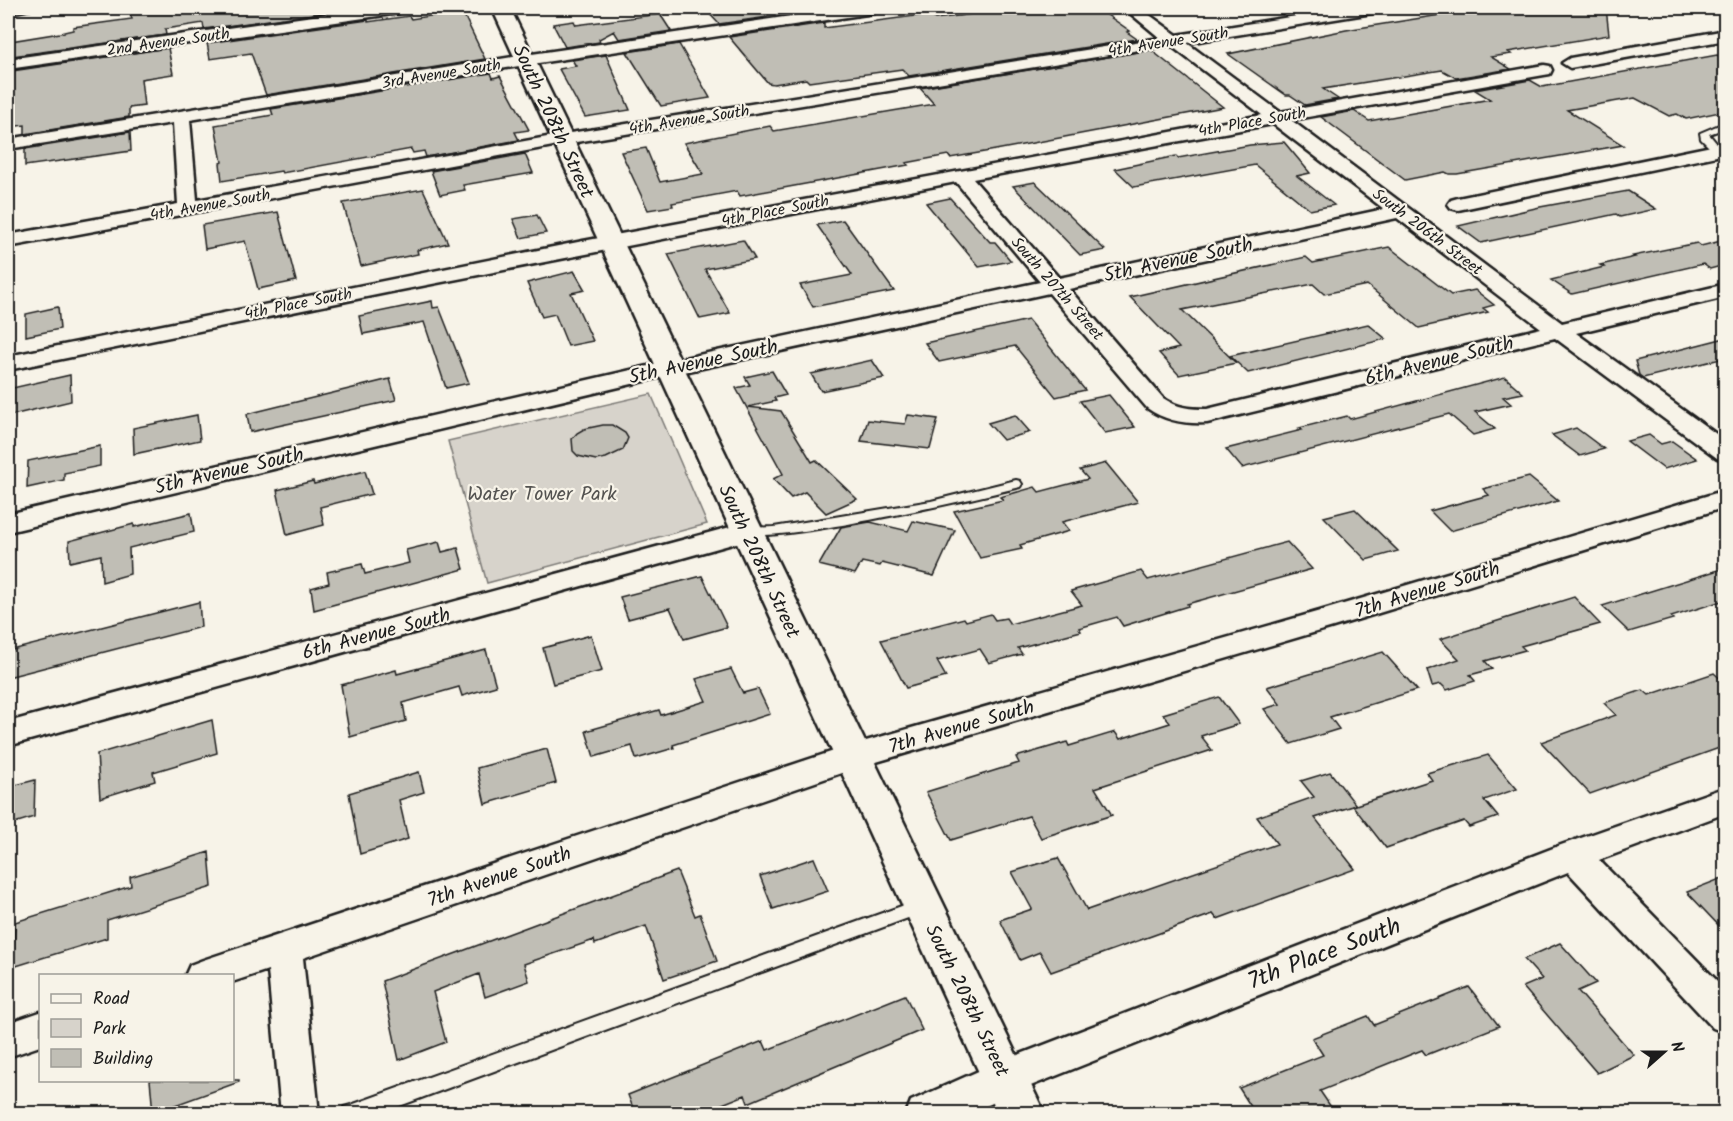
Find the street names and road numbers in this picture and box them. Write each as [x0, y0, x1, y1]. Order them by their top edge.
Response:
street label: 2nd Avenue South [105, 21, 231, 63]
street label: 4th Avenue South [1106, 21, 1230, 64]
street label: South 208th Street [502, 40, 602, 204]
street label: 3rd Avenue South [380, 53, 503, 96]
street label: 4th Avenue South [627, 99, 751, 142]
street label: 4th Place South [1196, 101, 1308, 144]
street label: South 206th Street [1367, 182, 1488, 283]
street label: 4th Avenue South [148, 183, 272, 228]
street label: 4th Place South [719, 189, 831, 234]
street label: 5th Avenue South [1101, 230, 1256, 292]
street label: South 207th Street [1004, 231, 1110, 347]
street label: 4th Place South [242, 282, 354, 327]
street label: 6th Avenue South [1362, 328, 1517, 396]
street label: 5th Avenue South [626, 332, 781, 394]
street label: 5th Avenue South [152, 439, 307, 505]
street label: South 208th Street [708, 480, 808, 644]
street label: 7th Avenue South [1351, 554, 1504, 628]
street label: 6th Avenue South [299, 600, 454, 670]
street label: 7th Avenue South [885, 692, 1038, 764]
street label: 7th Avenue South [423, 838, 576, 917]
street label: 7th Place South [1242, 907, 1407, 1002]
street label: South 208th Street [915, 919, 1017, 1083]

